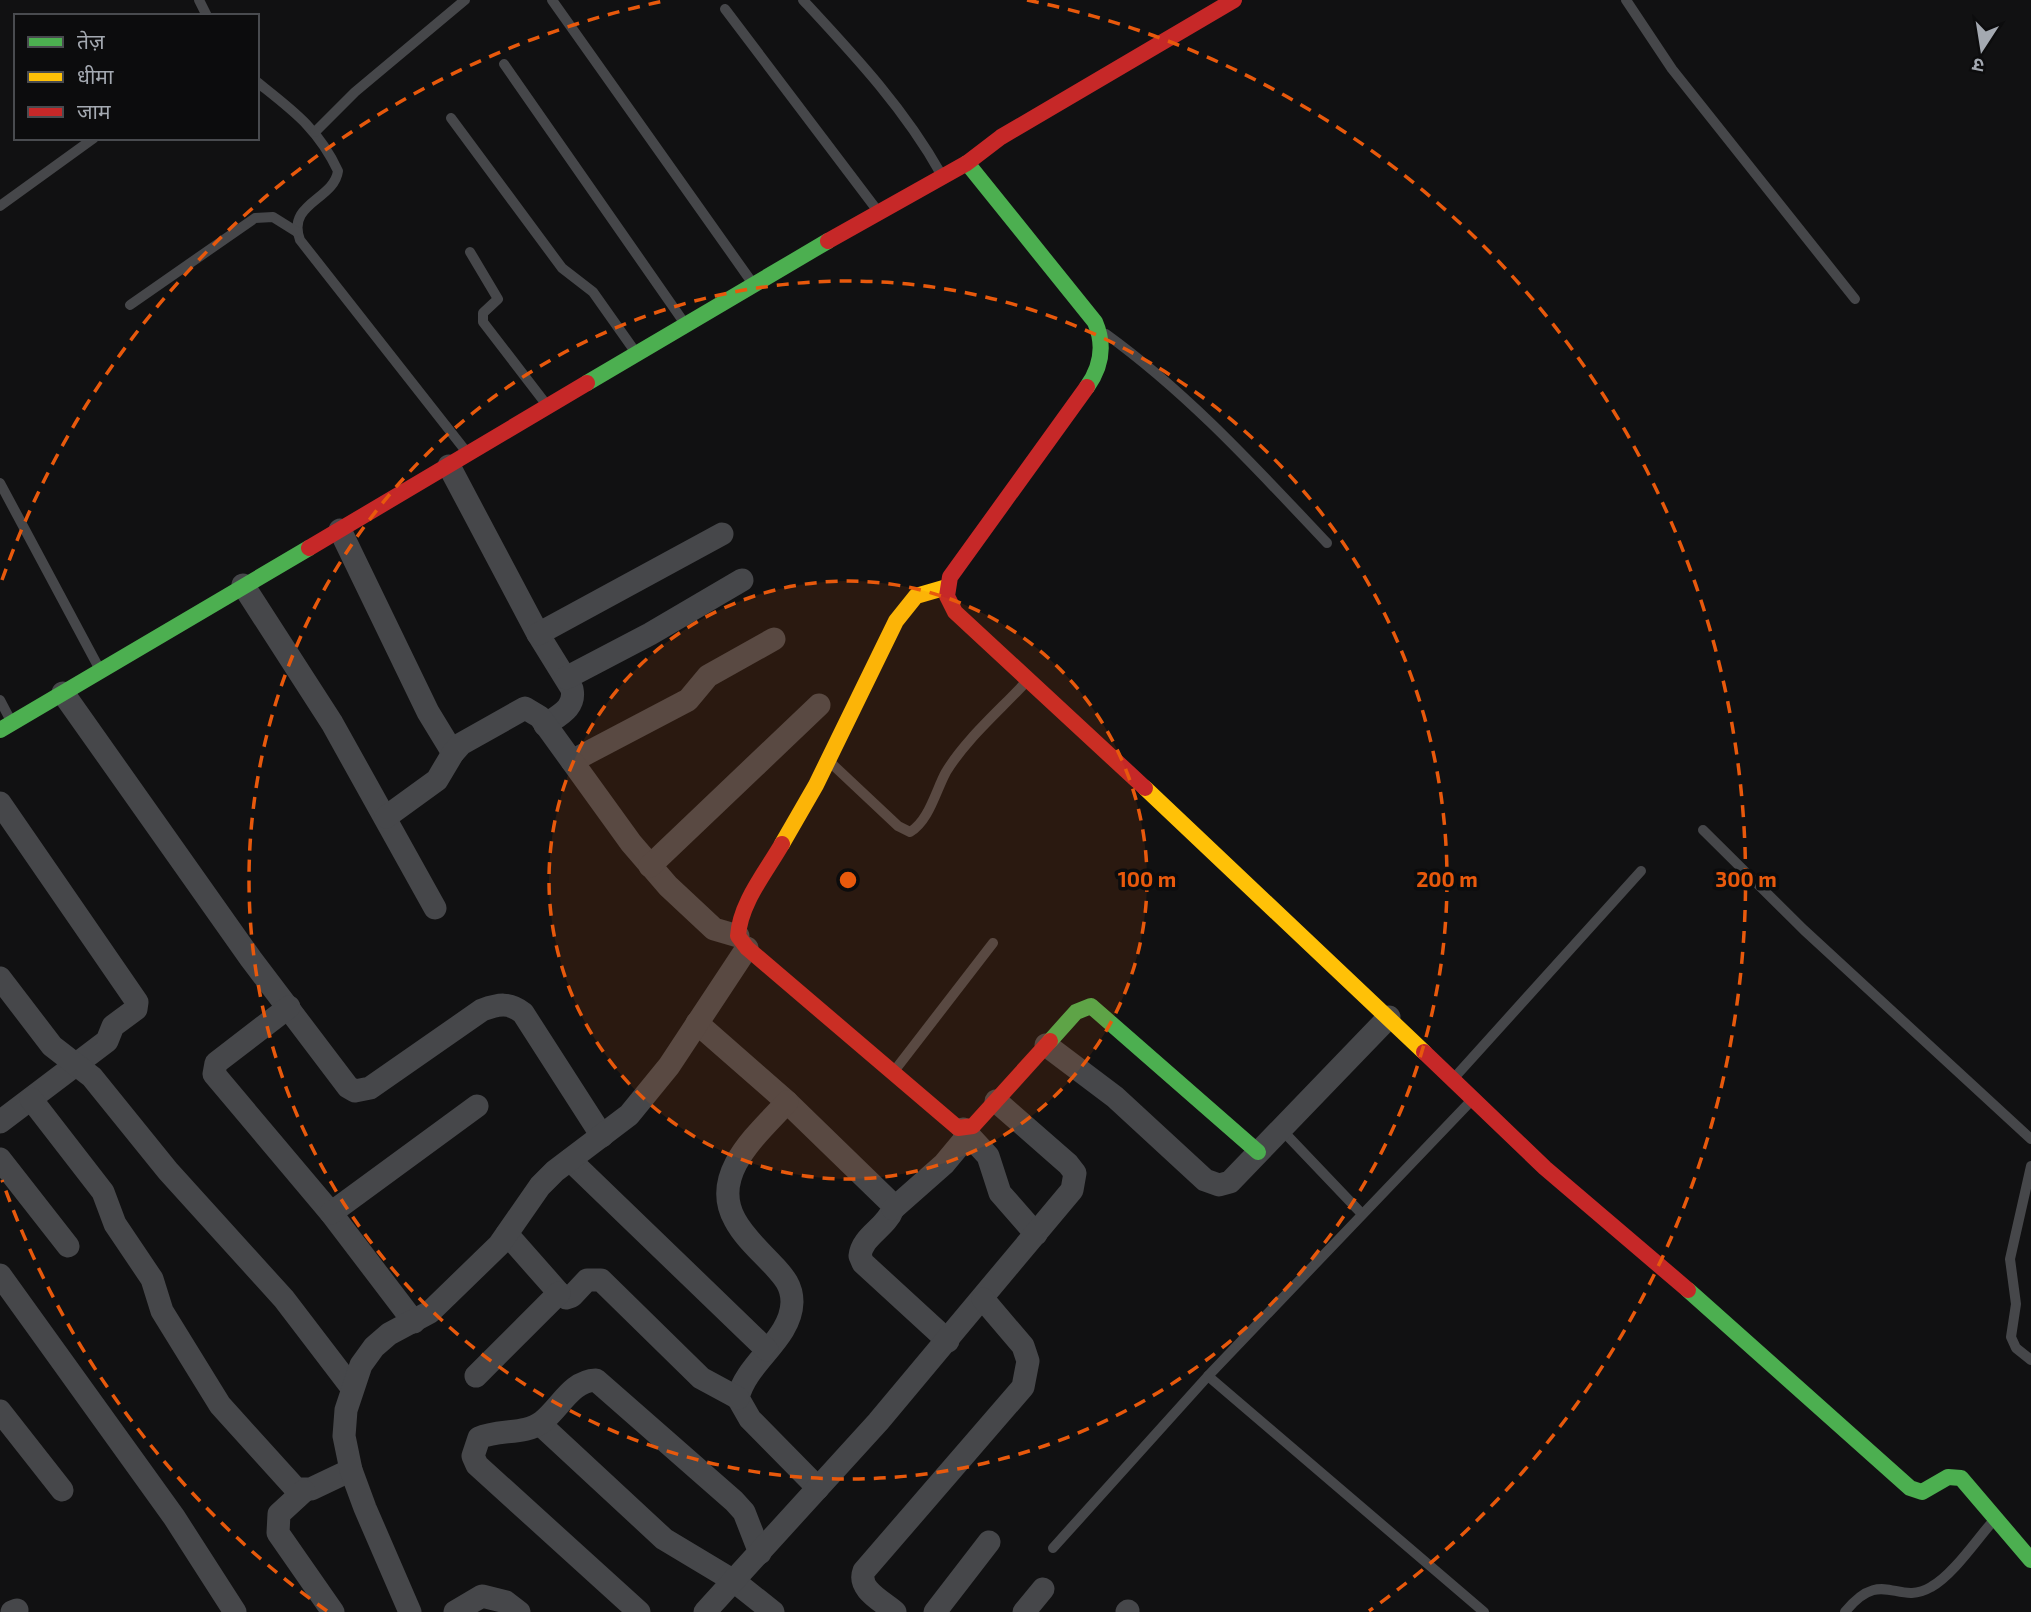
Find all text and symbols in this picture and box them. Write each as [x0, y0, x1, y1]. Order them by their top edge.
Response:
legend [14, 14, 259, 140]
north arrow [1947, 14, 2017, 84]
text: तेज़ [77, 28, 105, 53]
text: उ [1970, 54, 1986, 79]
text: धीमा [77, 63, 114, 88]
text: जाम [77, 98, 111, 123]
text: 100 m [1118, 866, 1176, 891]
text: 200 m [1416, 866, 1478, 891]
text: 300 m [1715, 866, 1777, 891]
centre of rings [836, 868, 860, 892]

